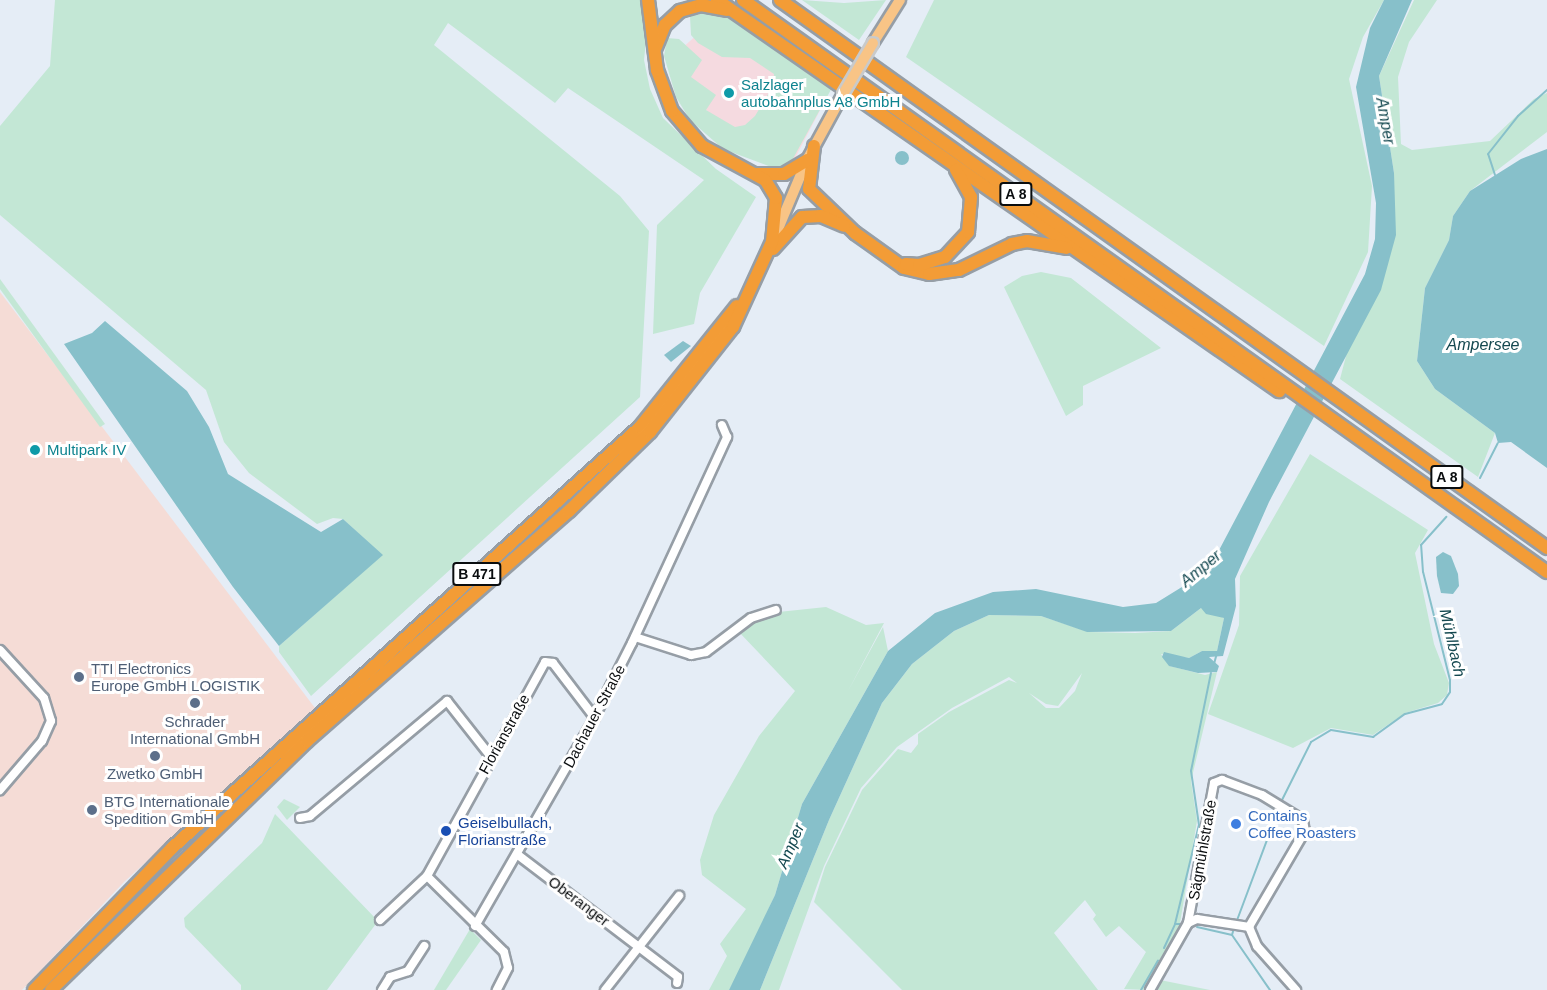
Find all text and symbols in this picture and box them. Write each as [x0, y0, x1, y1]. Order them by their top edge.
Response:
place label: Salzlager autobahnplus A8 GmbH [741, 75, 901, 110]
marker: Salzlager autobahnplus A8 GmbH [722, 86, 736, 100]
water label: Amper [1371, 96, 1399, 146]
road number: A 8 [998, 183, 1034, 205]
water label: Ampersee [1447, 335, 1519, 355]
place label: Multipark IV [47, 441, 126, 459]
marker: Multipark IV [28, 443, 42, 457]
road number: A 8 [1429, 466, 1465, 488]
water label: Amper [1177, 547, 1225, 591]
road number: B 471 [452, 563, 502, 585]
water label: Mühlbach [1435, 607, 1469, 679]
place label: TTI Electronics Europe GmbH LOGISTIK [91, 659, 260, 694]
street label: Dachauer Straße [559, 661, 629, 771]
marker: TTI Electronics Europe GmbH LOGISTIK [72, 670, 86, 684]
street label: Florianstraße [475, 691, 533, 777]
marker: Schrader International GmbH [188, 696, 202, 710]
place label: Schrader International GmbH [130, 712, 260, 747]
marker: Zwetko GmbH [148, 749, 162, 763]
place label: Zwetko GmbH [107, 765, 203, 783]
place label: BTG Internationale Spedition GmbH [104, 792, 230, 827]
street label: Sägmühlstraße [1184, 798, 1220, 902]
marker: BTG Internationale Spedition GmbH [85, 803, 99, 817]
place label: Contains Coffee Roasters [1248, 806, 1356, 841]
place label: Geiselbullach, Florianstraße [458, 813, 552, 848]
marker: Contains Coffee Roasters [1229, 817, 1243, 831]
water label: Amper [773, 821, 809, 871]
marker: Geiselbullach, Florianstraße [439, 824, 453, 838]
street label: Oberanger [545, 872, 613, 930]

